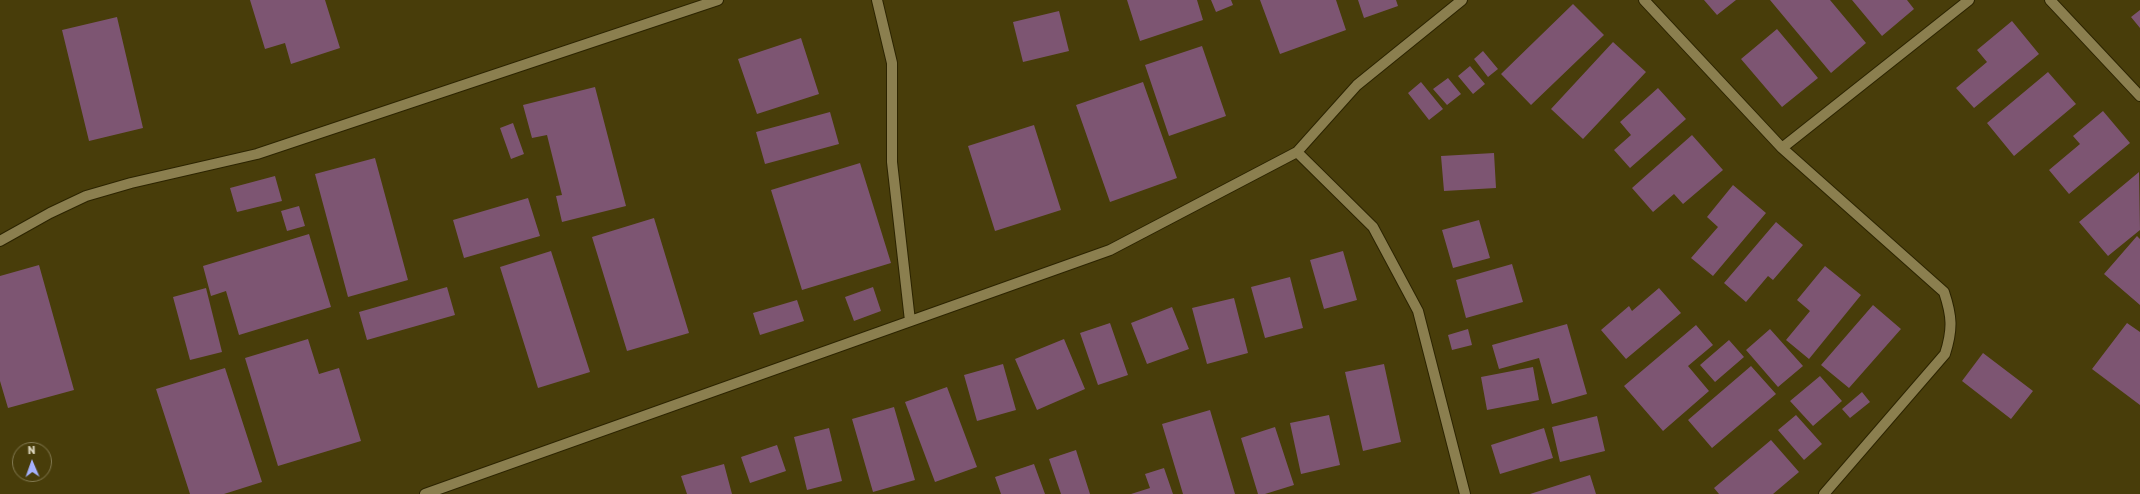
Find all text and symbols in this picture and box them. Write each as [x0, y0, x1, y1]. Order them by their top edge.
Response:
north arrow [12, 442, 52, 482]
text: N [27, 444, 36, 457]

